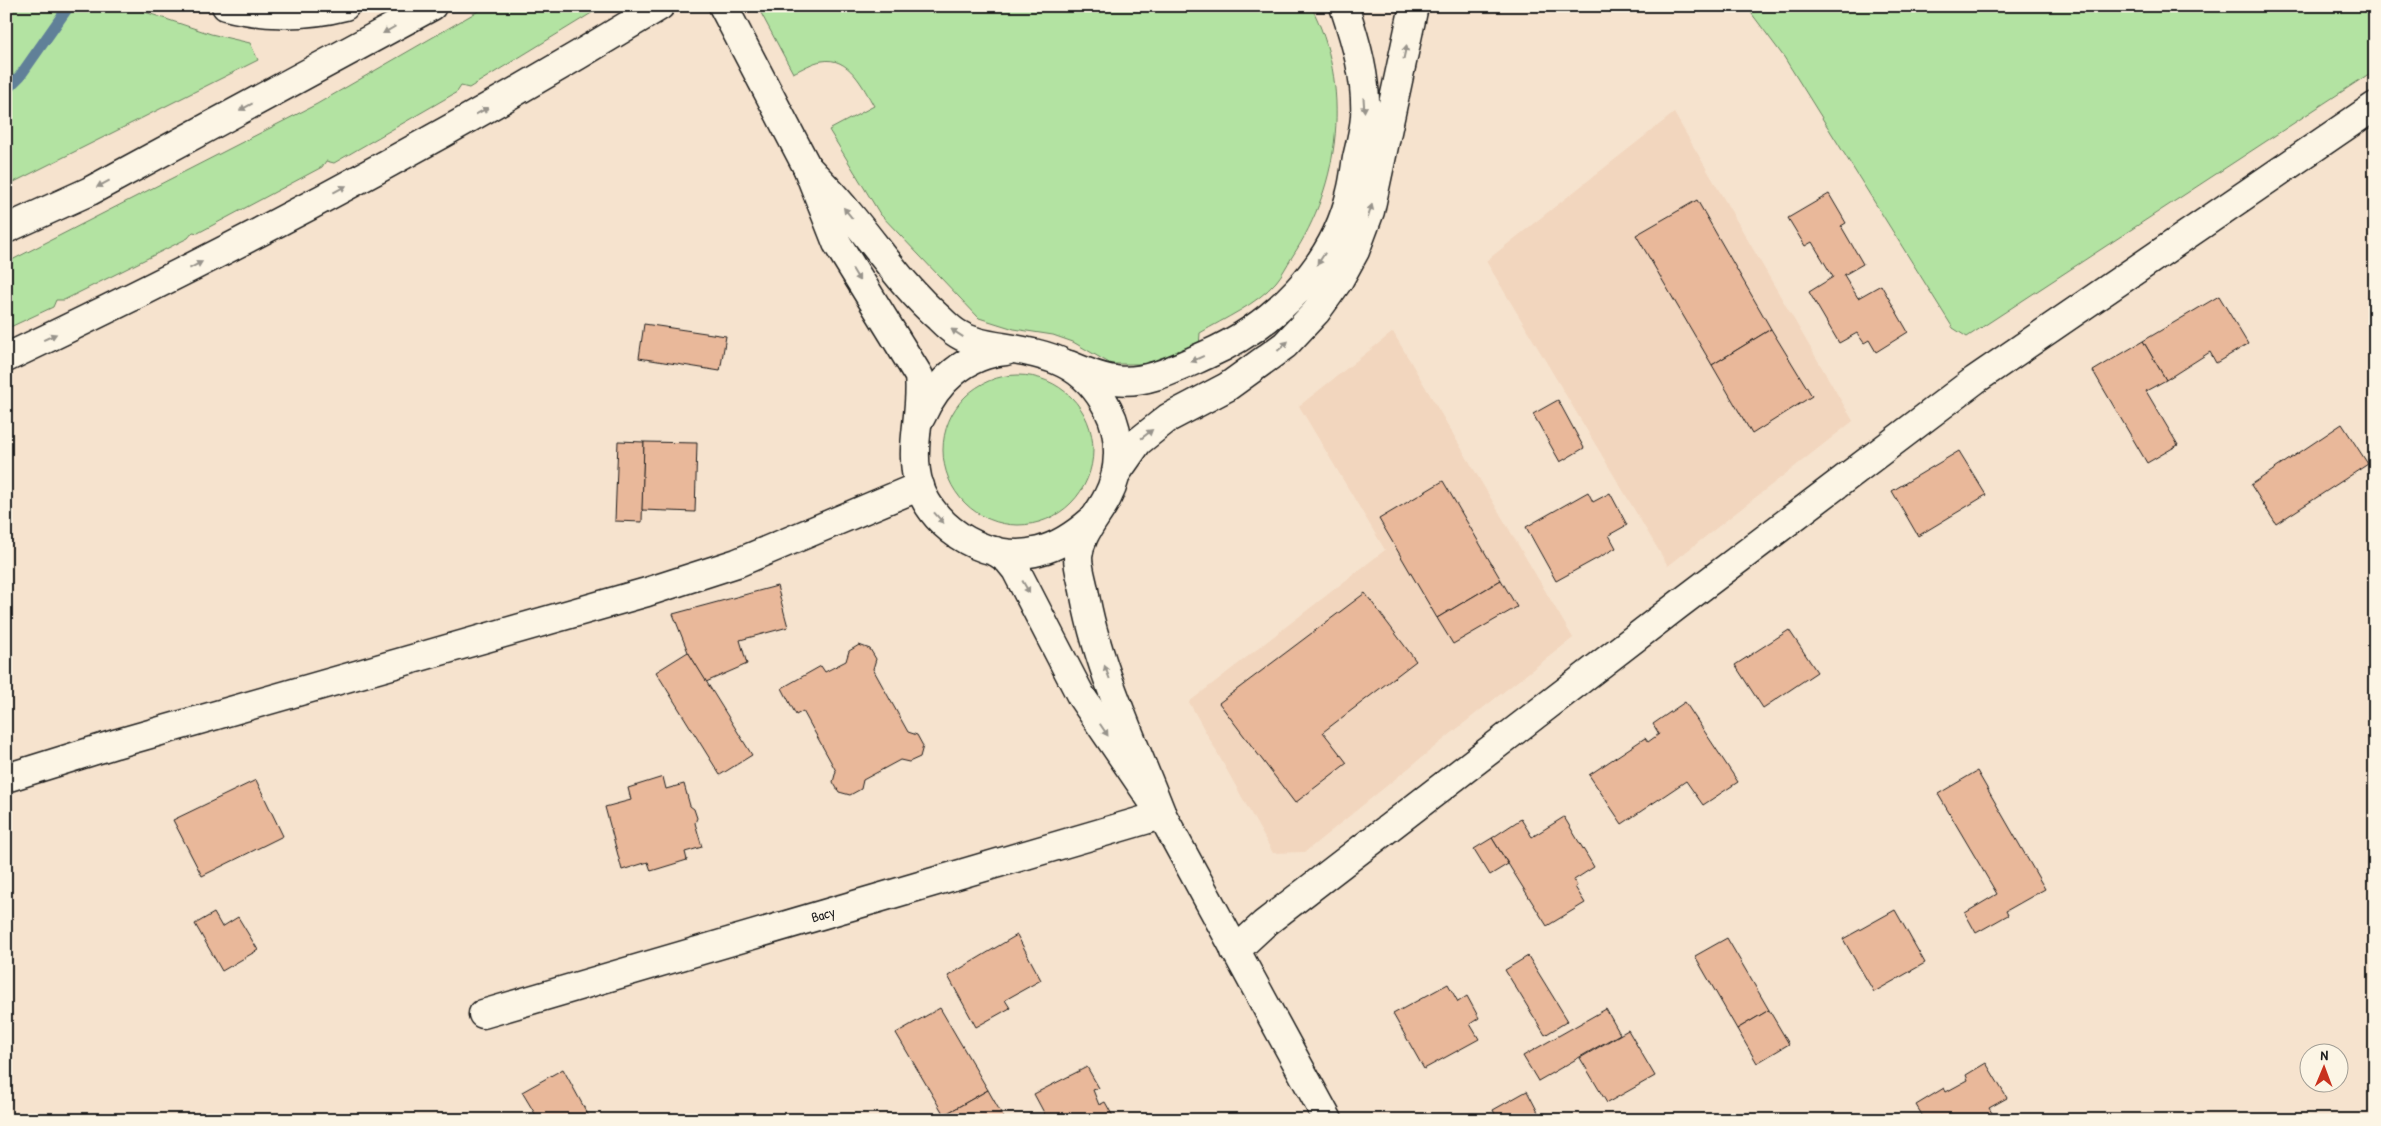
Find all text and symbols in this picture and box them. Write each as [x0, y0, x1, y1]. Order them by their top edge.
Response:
one-way arrow [383, 26, 396, 35]
one-way arrow [1401, 44, 1409, 60]
one-way arrow [1360, 97, 1368, 113]
one-way arrow [239, 103, 254, 111]
one-way arrow [475, 106, 489, 115]
one-way arrow [96, 180, 110, 188]
one-way arrow [333, 185, 347, 193]
one-way arrow [1366, 203, 1374, 218]
one-way arrow [843, 207, 854, 220]
one-way arrow [1316, 252, 1326, 266]
one-way arrow [189, 261, 203, 269]
one-way arrow [851, 268, 860, 281]
one-way arrow [950, 328, 964, 338]
one-way arrow [43, 333, 57, 341]
one-way arrow [1276, 340, 1289, 351]
one-way arrow [1190, 356, 1204, 364]
one-way arrow [1140, 429, 1153, 440]
one-way arrow [933, 512, 944, 524]
one-way arrow [1022, 581, 1031, 594]
one-way arrow [1103, 664, 1111, 679]
one-way arrow [1099, 723, 1109, 736]
street label: Bacy [809, 902, 837, 927]
north arrow [2298, 1044, 2348, 1094]
text: N [2320, 1045, 2329, 1064]

